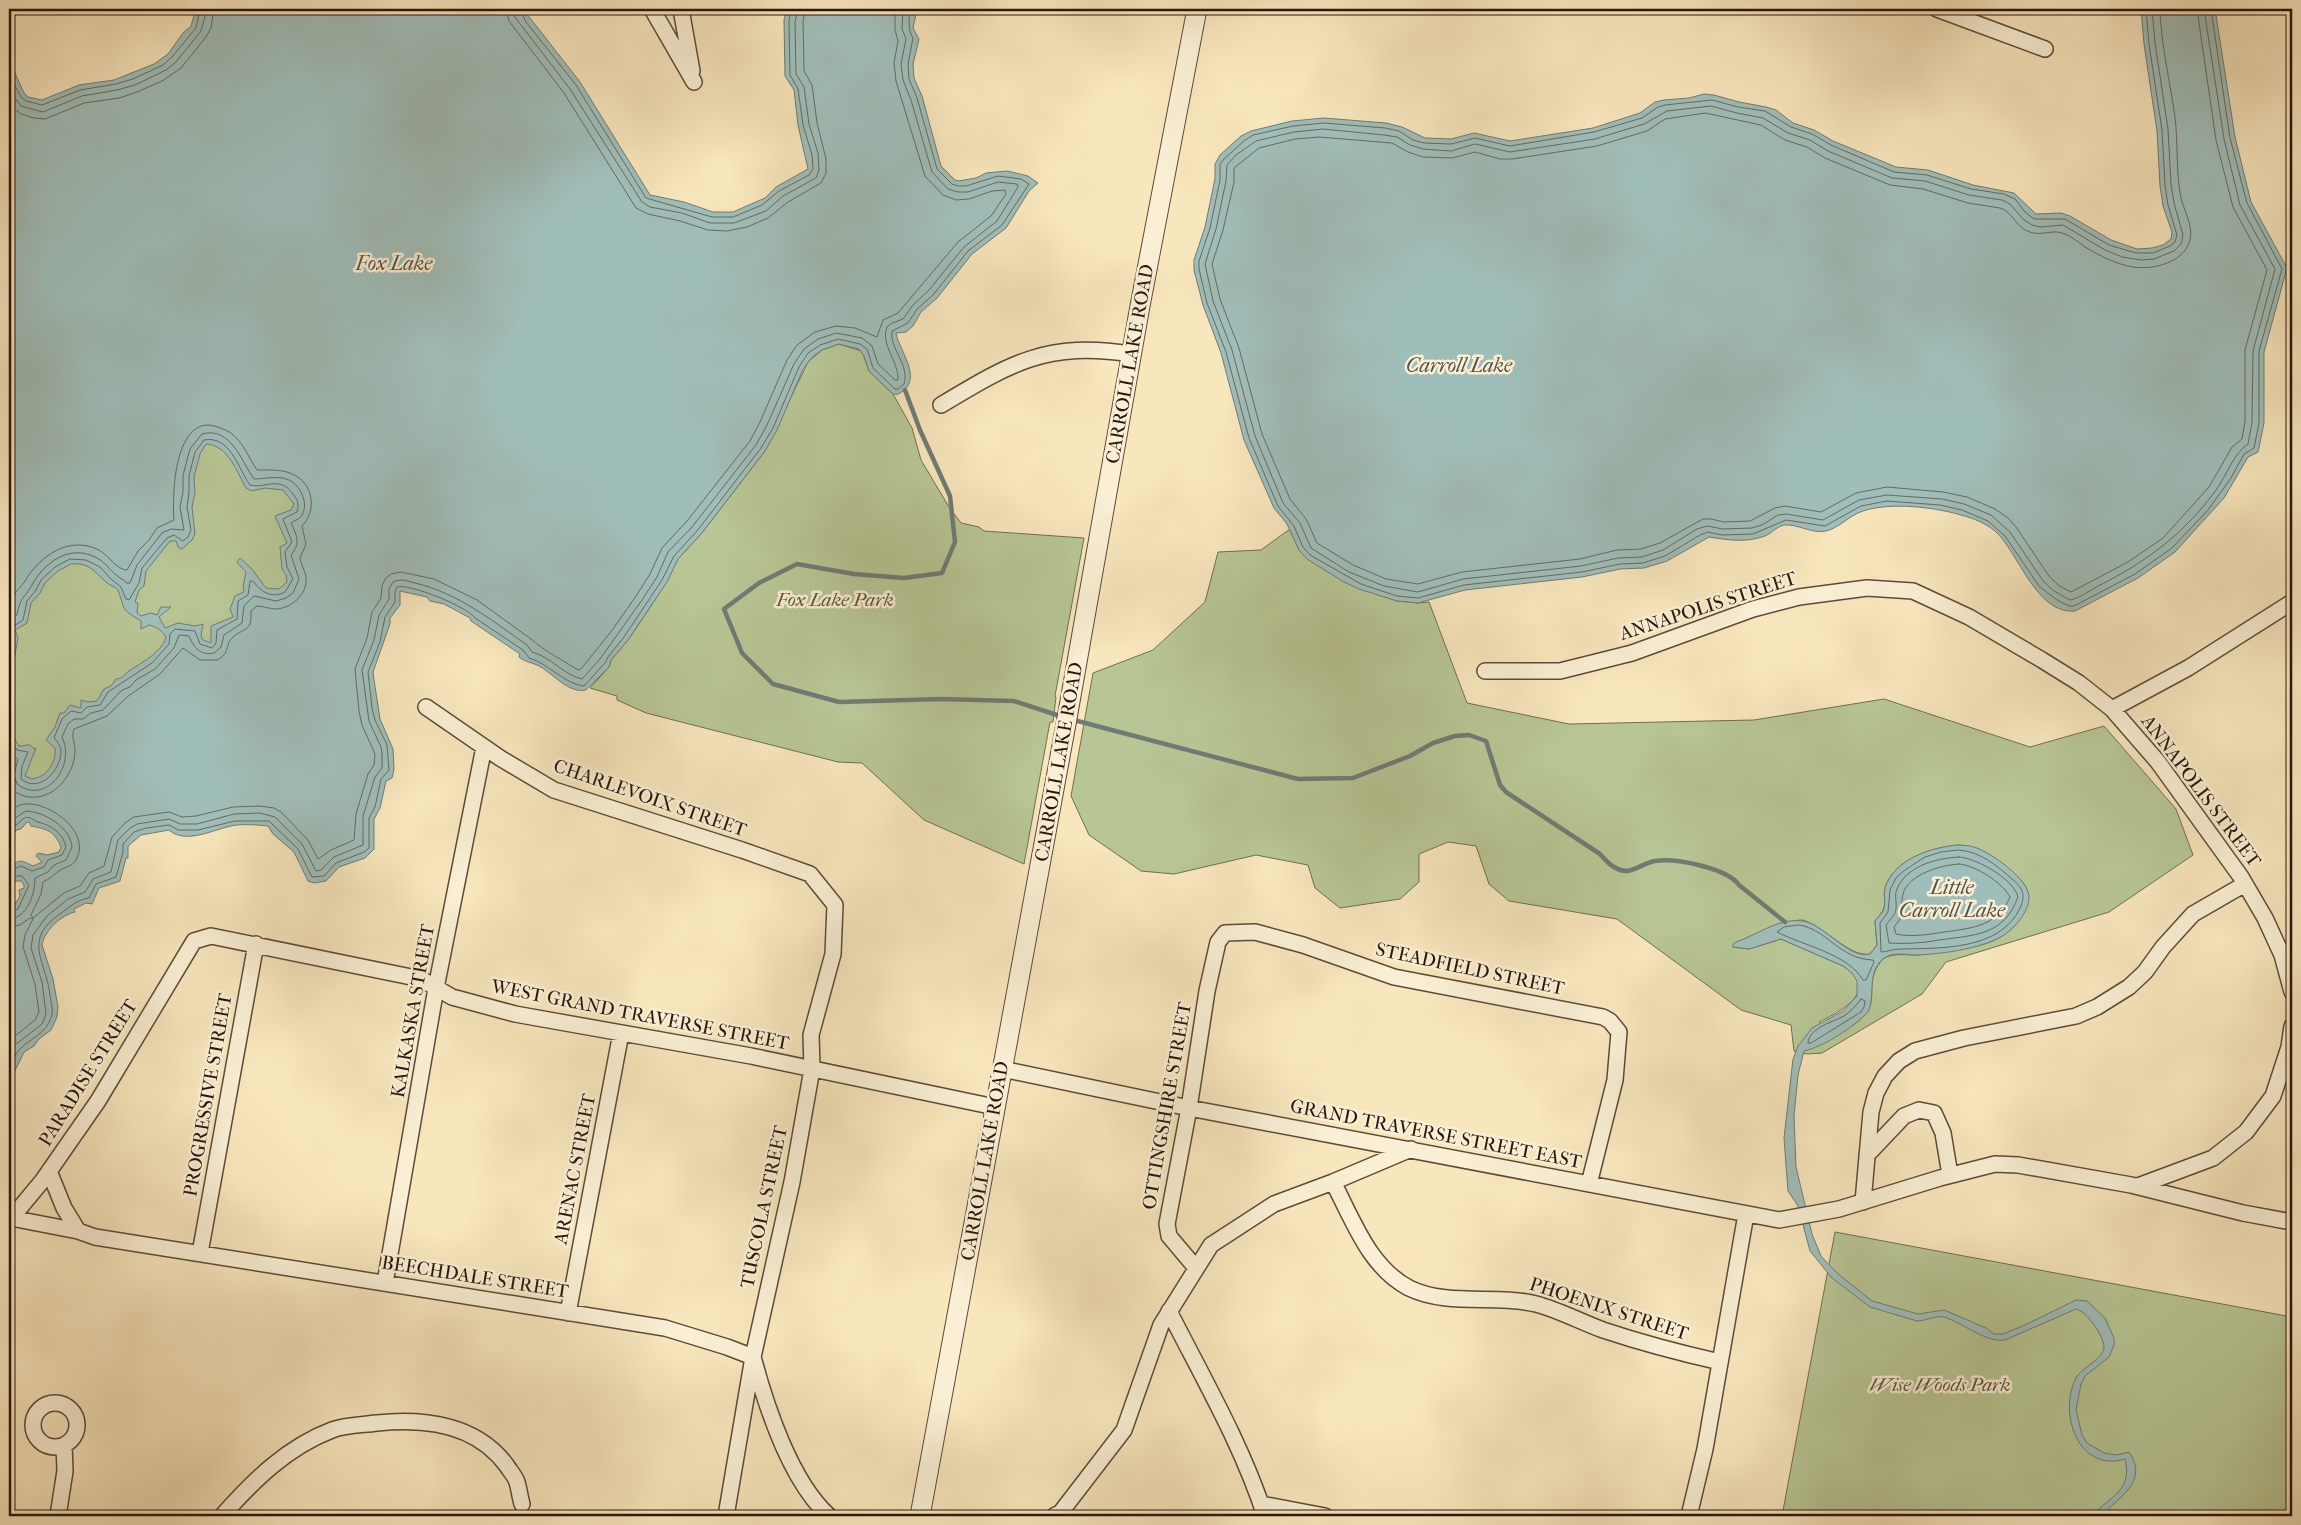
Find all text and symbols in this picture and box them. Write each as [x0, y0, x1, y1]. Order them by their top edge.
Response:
water label: Fox Lake [355, 252, 433, 275]
street label: CARROLL LAKE ROAD [1102, 263, 1158, 465]
water label: Carroll Lake [1406, 354, 1513, 377]
street label: ANNAPOLIS STREET [1616, 567, 1799, 645]
park label: Fox Lake Park [775, 589, 894, 611]
street label: CARROLL LAKE ROAD [1031, 661, 1087, 863]
street label: ANNAPOLIS STREET [2136, 710, 2265, 871]
street label: CHARLEVOIX STREET [551, 755, 749, 841]
water label: Little Carroll Lake [1899, 876, 2006, 922]
street label: KALKASKA STREET [387, 922, 439, 1100]
street label: STEADFIELD STREET [1374, 938, 1567, 1000]
street label: WEST GRAND TRAVERSE STREET [488, 975, 791, 1055]
street label: PROGRESSIVE STREET [179, 991, 237, 1198]
street label: PARADISE STREET [34, 995, 142, 1150]
street label: OTTINGSHIRE STREET [1138, 1000, 1196, 1211]
street label: CARROLL LAKE ROAD [957, 1060, 1013, 1262]
street label: ARENAC STREET [549, 1092, 600, 1247]
street label: GRAND TRAVERSE STREET EAST [1288, 1095, 1584, 1173]
street label: TUSCOLA STREET [736, 1124, 792, 1290]
street label: BEECHDALE STREET [380, 1251, 570, 1303]
street label: PHOENIX STREET [1527, 1273, 1691, 1345]
park label: Wise Woods Park [1869, 1374, 2011, 1396]

